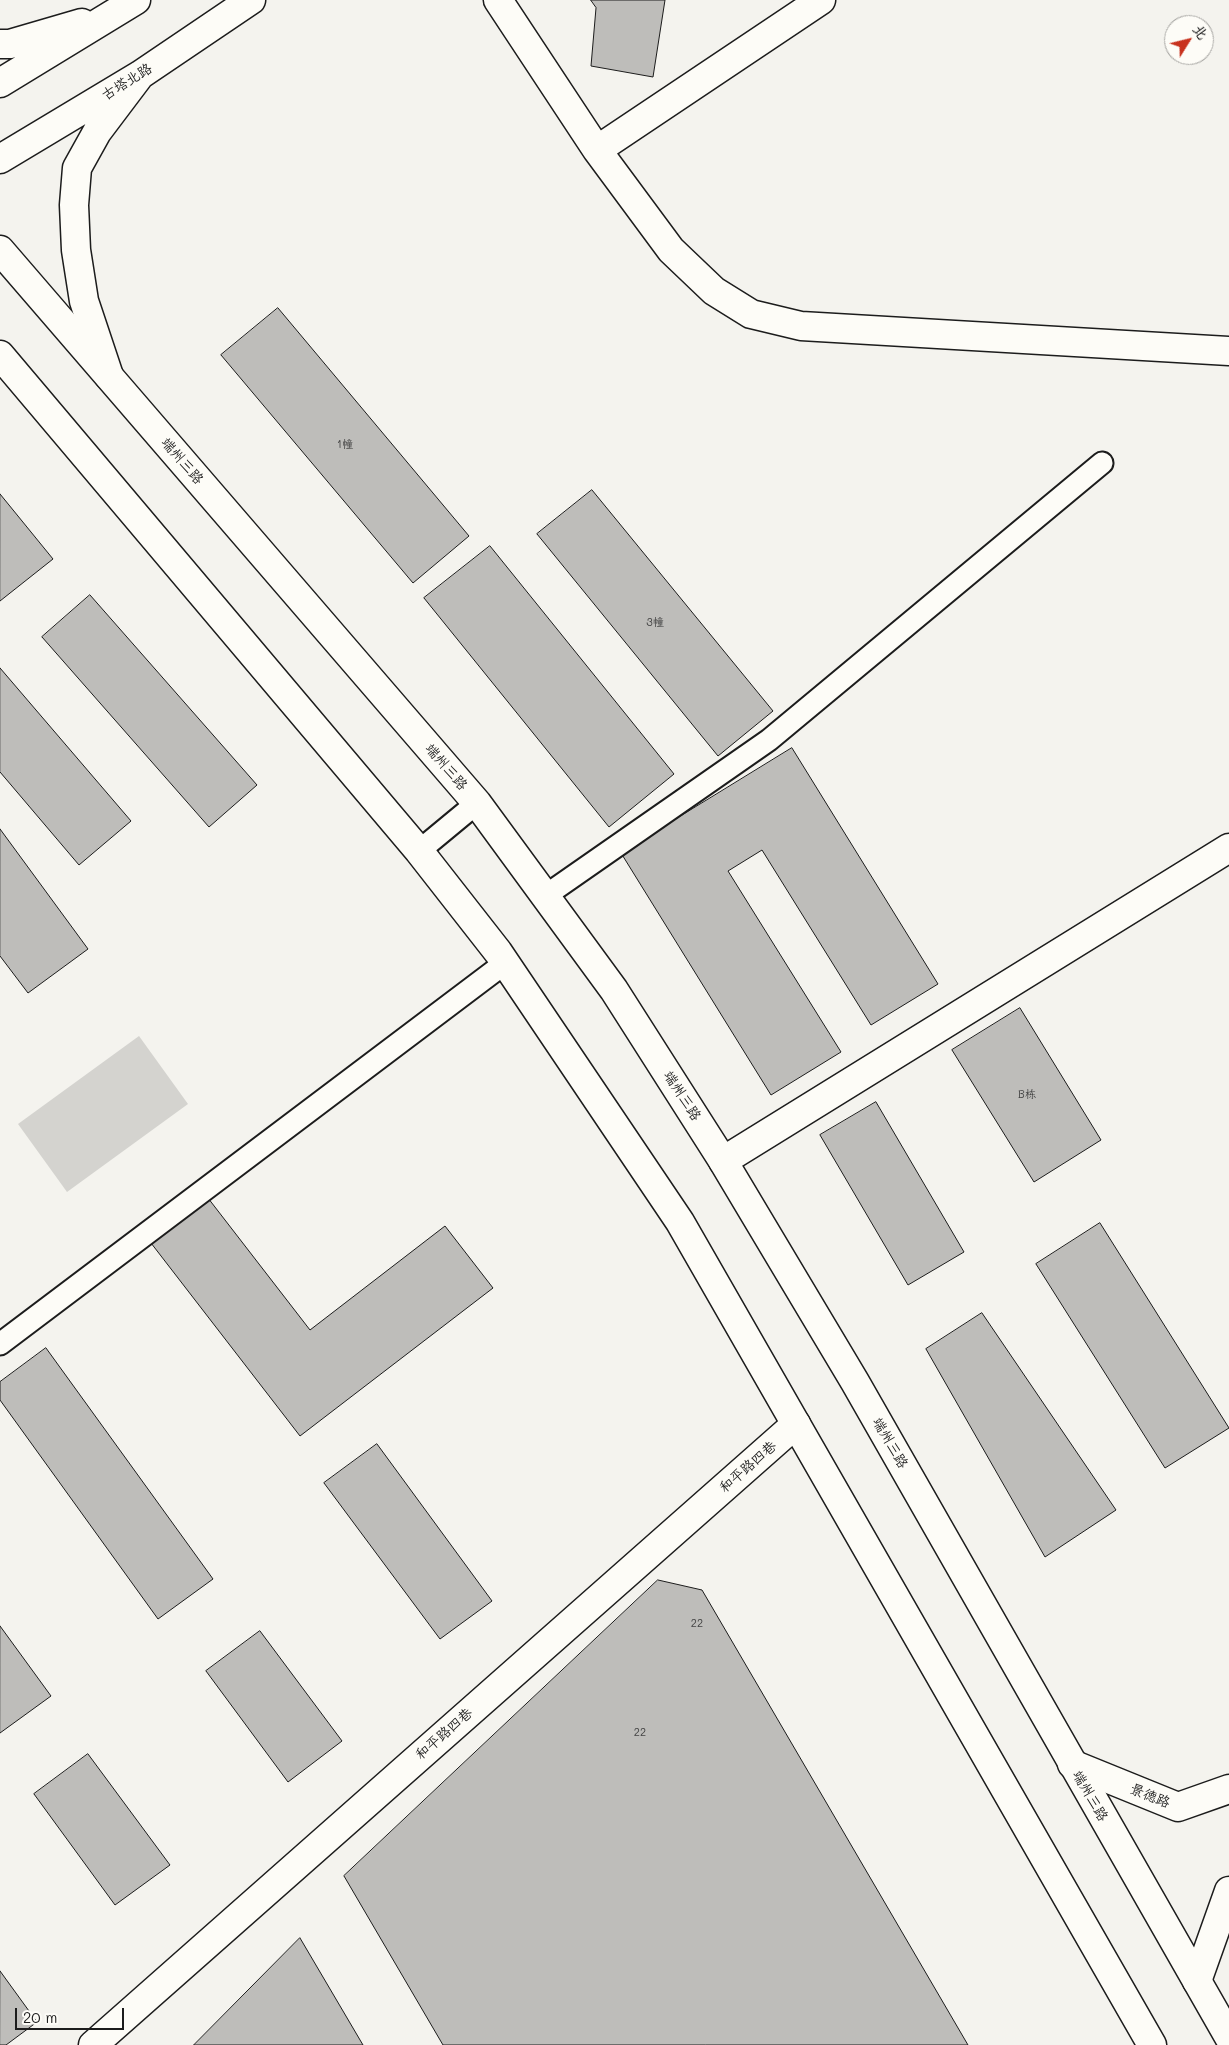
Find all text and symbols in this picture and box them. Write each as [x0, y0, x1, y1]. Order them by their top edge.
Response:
north arrow [1164, 15, 1214, 65]
text: 北 [1189, 20, 1213, 43]
street label: 古塔北路 [99, 60, 155, 104]
street label: 端州三路 [157, 434, 207, 488]
house number: 1幢 [337, 438, 353, 452]
house number: 3幢 [646, 616, 664, 630]
street label: 端州三路 [421, 740, 471, 794]
street label: 端州三路 [660, 1068, 704, 1124]
house number: B栋 [1018, 1088, 1036, 1102]
street label: 端州三路 [869, 1415, 911, 1471]
street label: 和平路四巷 [716, 1438, 780, 1496]
house number: 22 [691, 1617, 703, 1631]
street label: 和平路四巷 [412, 1705, 476, 1763]
house number: 22 [634, 1726, 646, 1740]
street label: 端州三路 [1069, 1768, 1111, 1824]
street label: 景德路 [1127, 1780, 1173, 1812]
scale bar [18, 1998, 126, 2030]
text: 20 m [23, 2007, 57, 2027]

